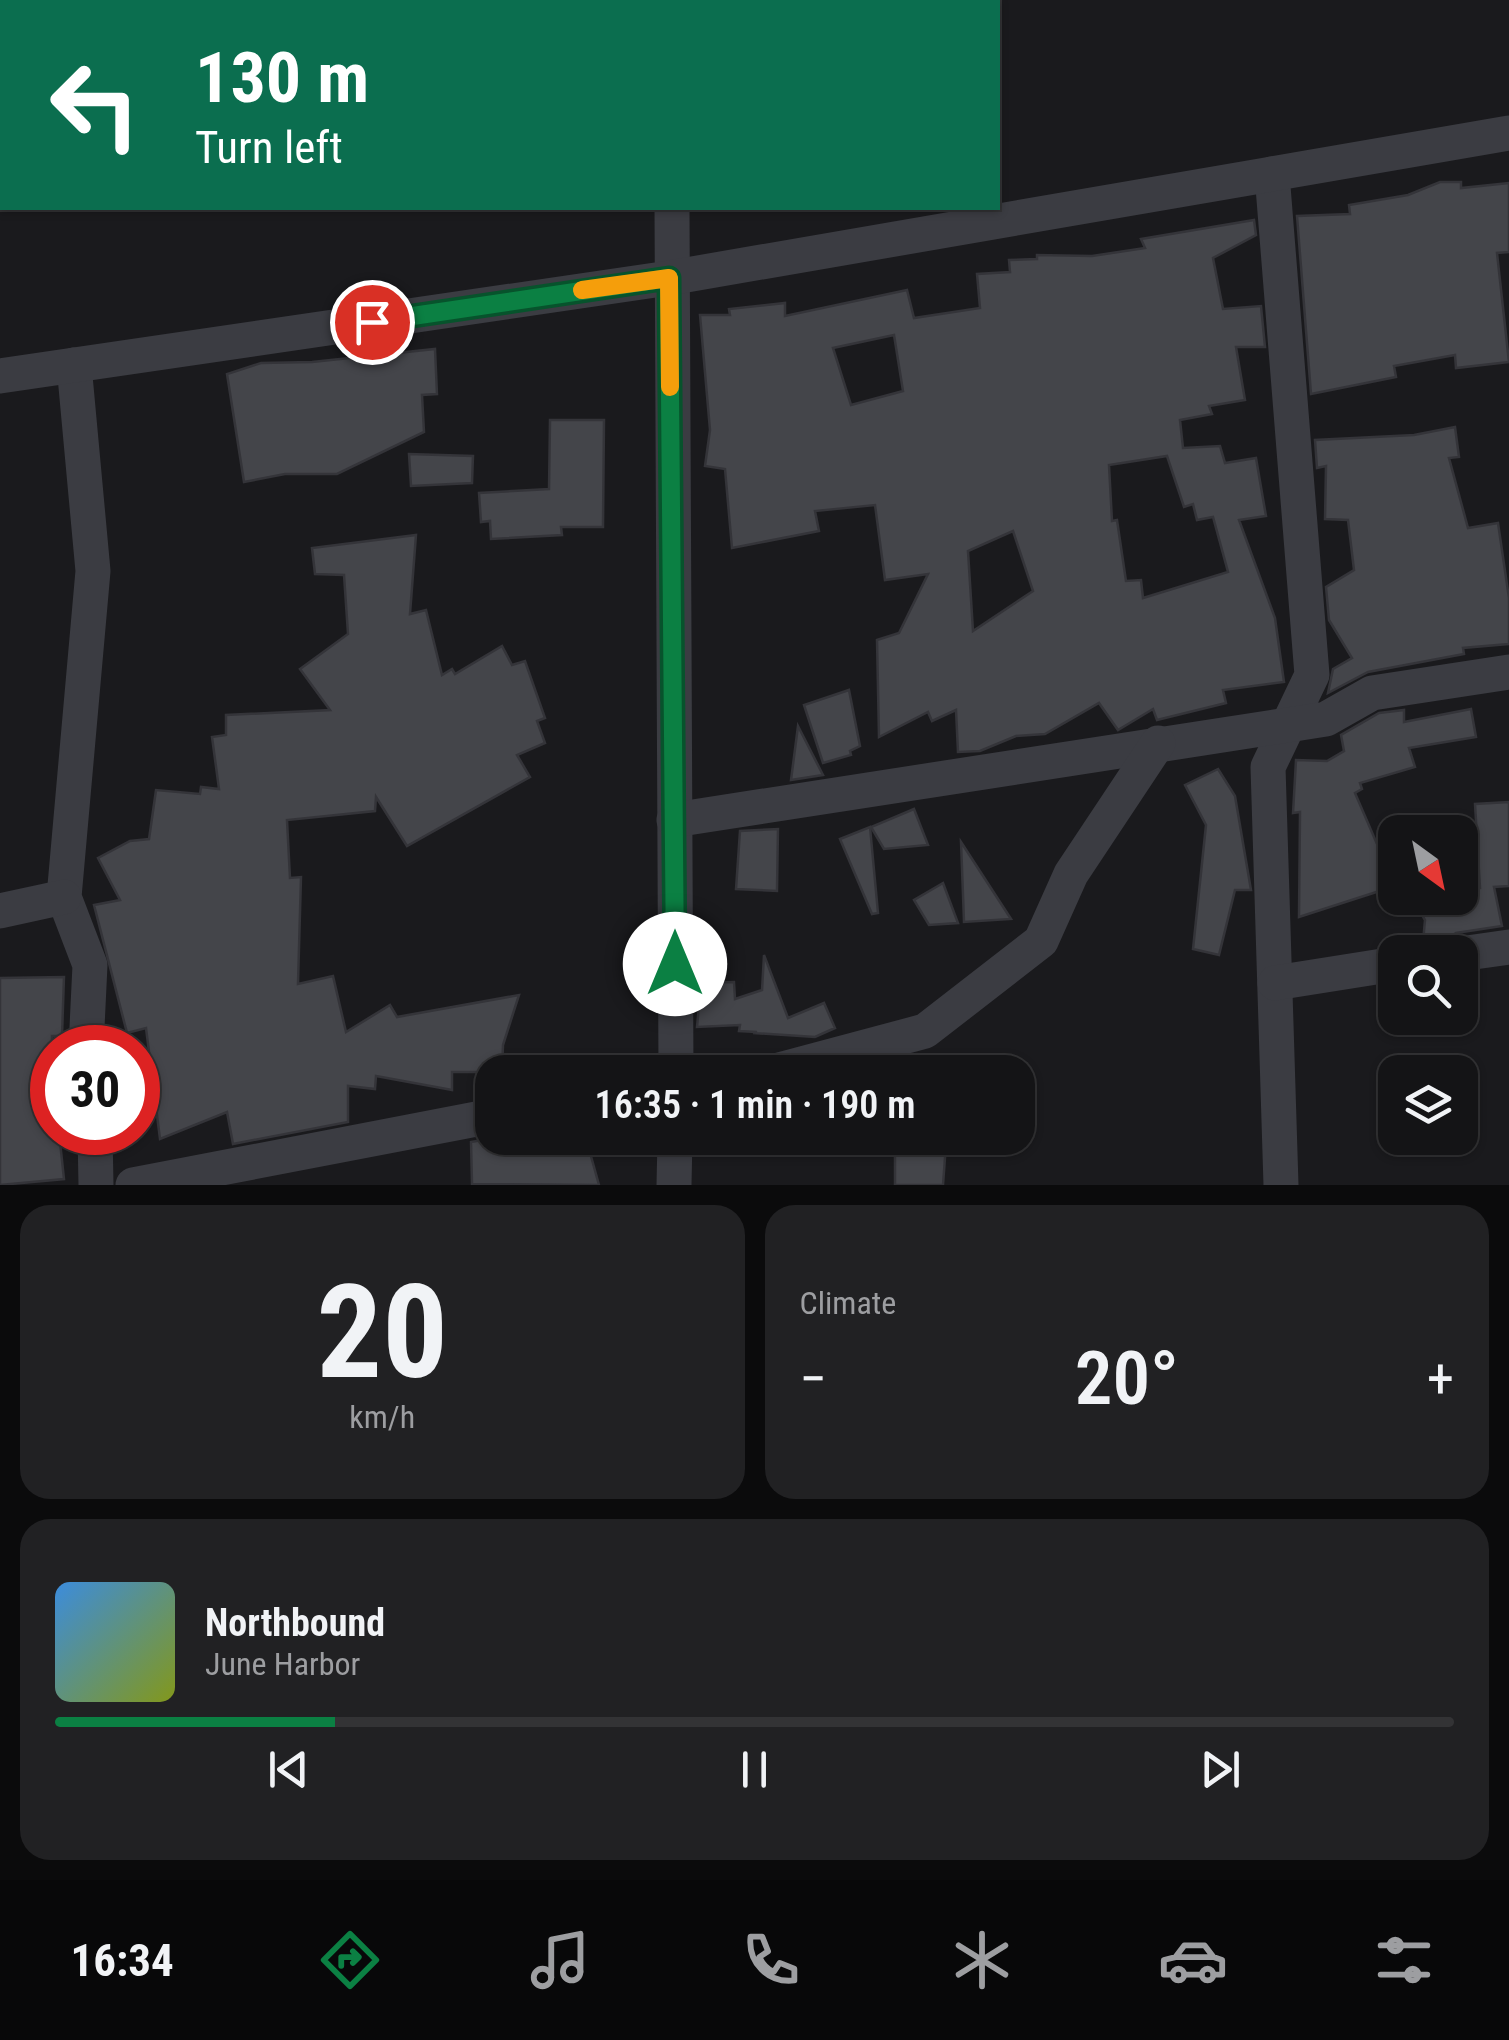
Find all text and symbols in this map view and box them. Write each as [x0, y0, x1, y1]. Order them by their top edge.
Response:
text: 130 m [195, 37, 369, 119]
icon: left [30, 40, 160, 170]
text: Turn left [195, 121, 343, 174]
pin [330, 280, 415, 365]
icon: arrive [345, 295, 400, 350]
north arrow [1378, 815, 1478, 915]
map controls [1378, 815, 1478, 1155]
position arrow [623, 912, 727, 1016]
button: search [1378, 935, 1478, 1035]
speed limit sign: 30 [30, 1025, 160, 1155]
button: layers [1378, 1055, 1478, 1155]
text: 16:35 · 1 min · 190 m [595, 1083, 915, 1127]
text: 20 [317, 1256, 448, 1409]
text: Climate [800, 1284, 896, 1322]
text: 20° [1075, 1334, 1179, 1422]
text: − [800, 1347, 827, 1411]
text: + [1427, 1347, 1454, 1411]
text: km/h [349, 1398, 415, 1436]
text: Northbound [205, 1601, 385, 1645]
text: June Harbor [205, 1645, 360, 1683]
icon: previous [261, 1742, 316, 1797]
icon: pause [727, 1742, 782, 1797]
icon: next [1193, 1742, 1248, 1797]
icon: directions [315, 1925, 385, 1995]
icon: music [525, 1925, 595, 1995]
icon: phone [736, 1925, 806, 1995]
icon: climate [947, 1925, 1017, 1995]
icon: car [1158, 1925, 1228, 1995]
icon: filters [1369, 1925, 1439, 1995]
text: 16:34 [70, 1934, 174, 1987]

